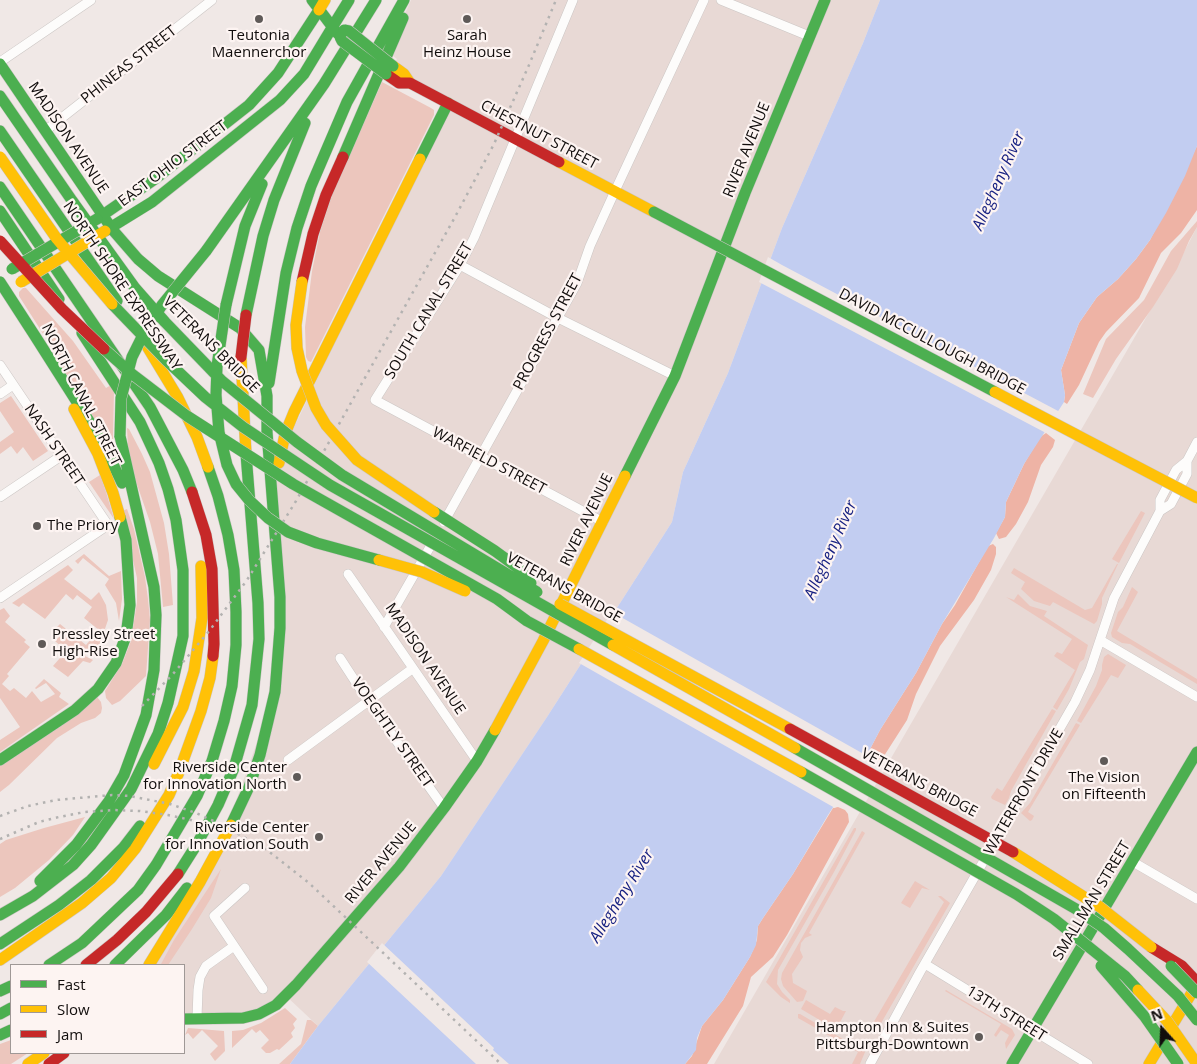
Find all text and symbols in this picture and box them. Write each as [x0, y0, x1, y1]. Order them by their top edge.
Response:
marker: Teutonia Maennerchor [253, 13, 265, 25]
marker: Sarah Heinz House [461, 13, 473, 25]
street label: PHINEAS STREET [78, 22, 180, 108]
place label: Teutonia Maennerchor [212, 27, 306, 62]
place label: Sarah Heinz House [423, 27, 511, 62]
street label: MADISON AVENUE [24, 79, 112, 197]
street label: CHESTNUT STREET [477, 96, 601, 174]
street label: RIVER AVENUE [720, 100, 774, 200]
street label: EAST OHIO STREET [115, 117, 231, 211]
water label: Allegheny River [969, 129, 1029, 233]
street label: NORTH SHORE EXPRESSWAY [59, 198, 185, 374]
street label: SOUTH CANAL STREET [381, 239, 477, 383]
street label: PROGRESS STREET [510, 271, 586, 393]
street label: DAVID MCCULLOUGH BRIDGE [836, 285, 1028, 399]
street label: VETERANS BRIDGE [159, 293, 263, 397]
street label: NORTH CANAL STREET [37, 321, 125, 469]
street label: NASH STREET [20, 401, 88, 489]
street label: WARFIELD STREET [429, 423, 549, 499]
street label: RIVER AVENUE [557, 471, 617, 569]
water label: Allegheny River [801, 498, 861, 602]
place label: The Priory [47, 517, 118, 535]
marker: The Priory [31, 520, 43, 532]
street label: VETERANS BRIDGE [503, 549, 625, 627]
street label: MADISON AVENUE [381, 600, 469, 718]
place label: Pressley Street High-Rise [52, 626, 155, 661]
marker: Pressley Street High-Rise [36, 638, 48, 650]
street label: VOEGHTLY STREET [347, 675, 437, 791]
street label: WATERFRONT DRIVE [980, 726, 1068, 858]
street label: VETERANS BRIDGE [858, 745, 980, 821]
marker: The Vision on Fifteenth [1098, 755, 1110, 767]
place label: Riverside Center for Innovation North [143, 759, 287, 794]
place label: The Vision on Fifteenth [1062, 769, 1146, 804]
marker: Riverside Center for Innovation North [291, 771, 303, 783]
street label: RIVER AVENUE [342, 818, 420, 908]
place label: Riverside Center for Innovation South [165, 819, 309, 854]
marker: Riverside Center for Innovation South [313, 831, 325, 843]
street label: SMALLMAN STREET [1049, 838, 1135, 964]
water label: Allegheny River [586, 846, 658, 946]
legend [10, 964, 185, 1054]
text: Fast [57, 974, 86, 994]
street label: 13TH STREET [963, 982, 1049, 1046]
text: Slow [57, 999, 90, 1019]
north arrow [1137, 1004, 1187, 1054]
text: N [1148, 1004, 1165, 1025]
place label: Hampton Inn & Suites Pittsburgh-Downtown [816, 1019, 969, 1054]
text: Jam [57, 1024, 83, 1044]
marker: Hampton Inn & Suites Pittsburgh-Downtown [973, 1031, 985, 1043]

